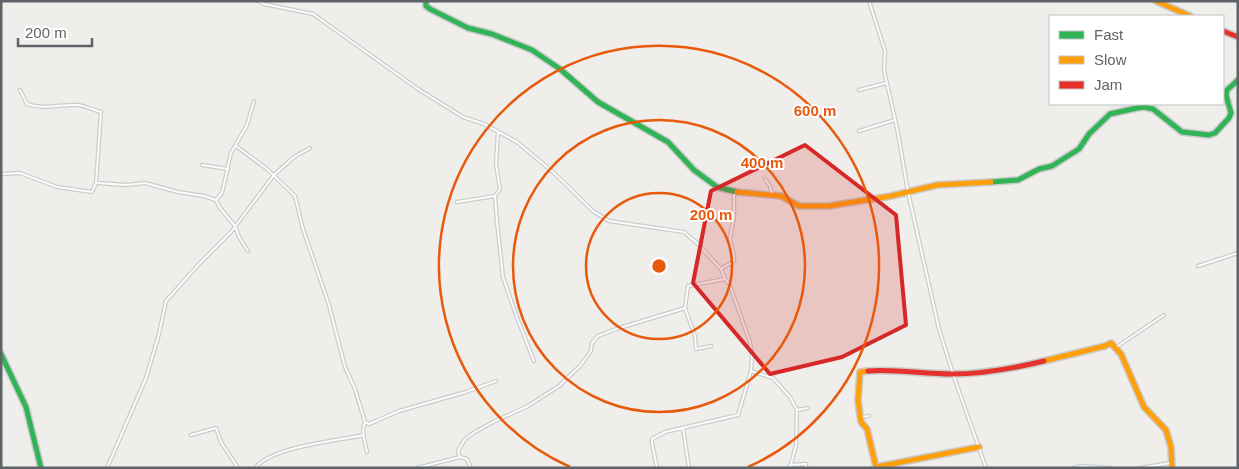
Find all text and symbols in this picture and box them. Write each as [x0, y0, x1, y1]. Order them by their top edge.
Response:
scale bar [18, 15, 91, 47]
legend [1049, 15, 1224, 105]
text: 200 m [25, 24, 67, 41]
text: Fast [1094, 26, 1124, 43]
text: Slow [1094, 51, 1127, 68]
text: Jam [1094, 76, 1122, 93]
text: 600 m [794, 102, 836, 119]
text: 400 m [741, 154, 783, 171]
text: 200 m [690, 206, 732, 223]
centre of rings [650, 257, 668, 275]

